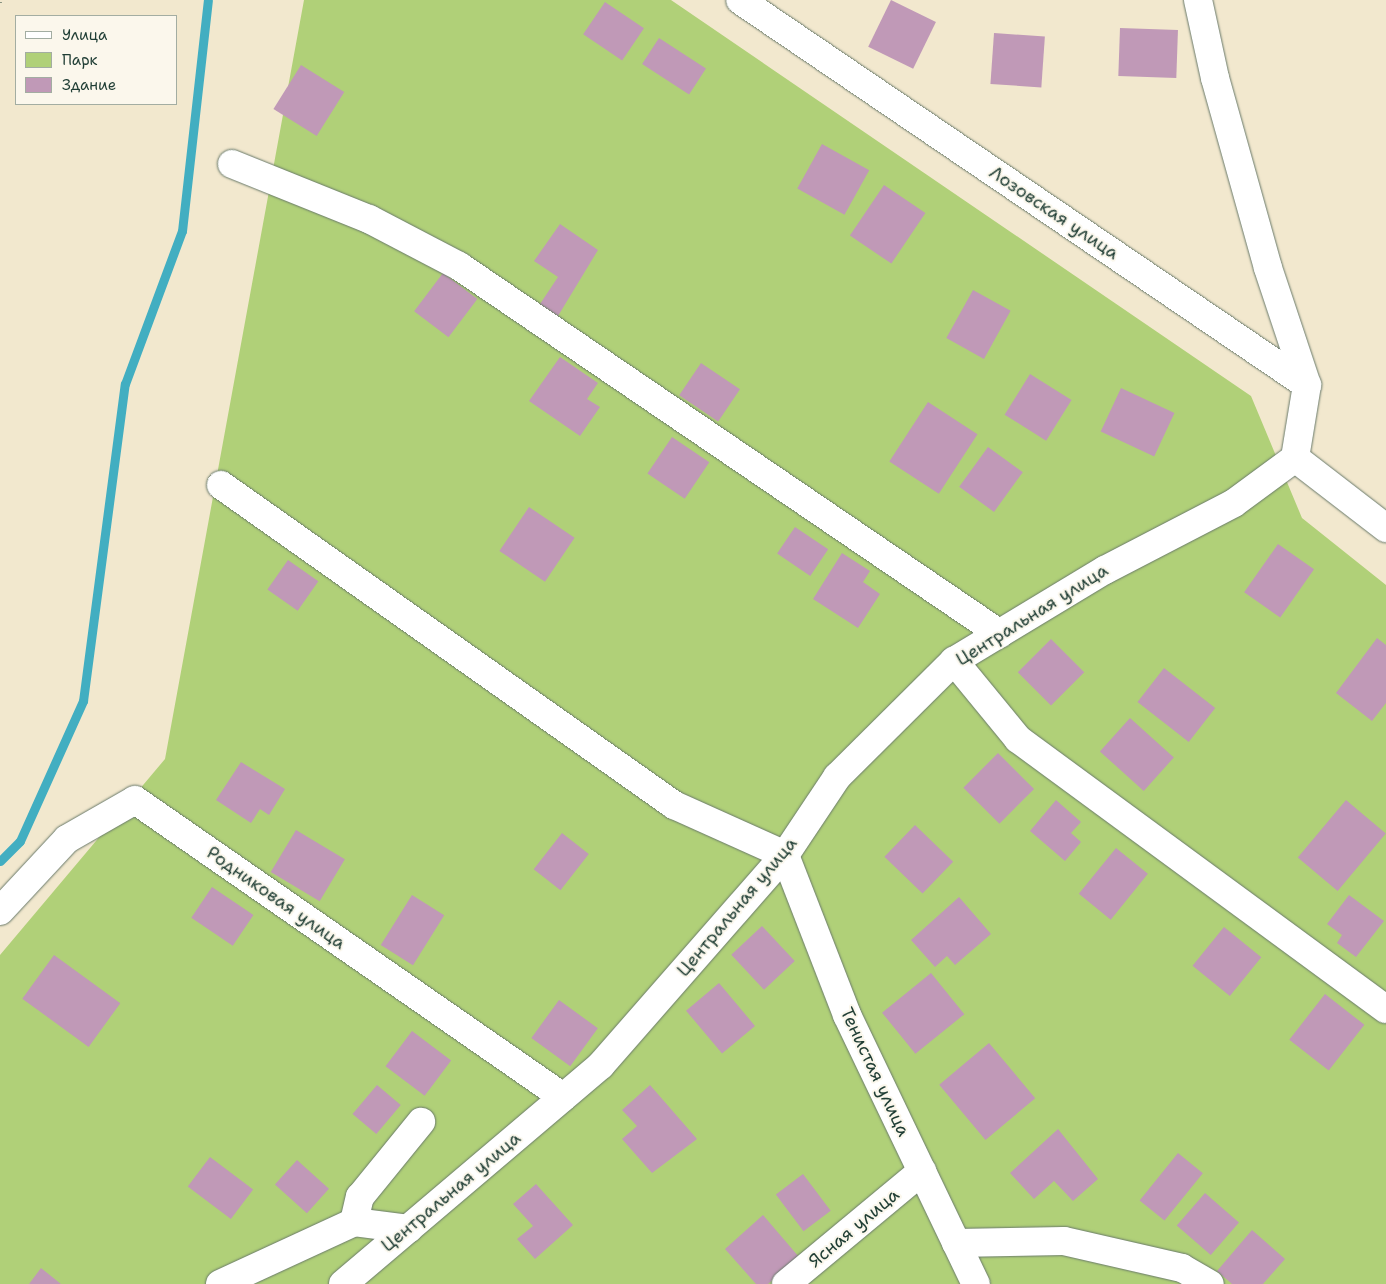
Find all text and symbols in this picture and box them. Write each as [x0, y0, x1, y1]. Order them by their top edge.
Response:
legend [15, 15, 178, 105]
text: Улица [62, 25, 107, 45]
text: Парк [62, 50, 98, 70]
text: Здание [62, 75, 116, 95]
street label: Лозовская улица [985, 162, 1123, 264]
street label: Центральная улица [952, 559, 1112, 671]
street label: Центральная улица [672, 833, 802, 981]
street label: Родниковая улица [202, 842, 350, 954]
street label: Тенистая улица [836, 1004, 914, 1140]
street label: Центральная улица [377, 1127, 525, 1257]
street label: Ясная улица [804, 1184, 904, 1272]

